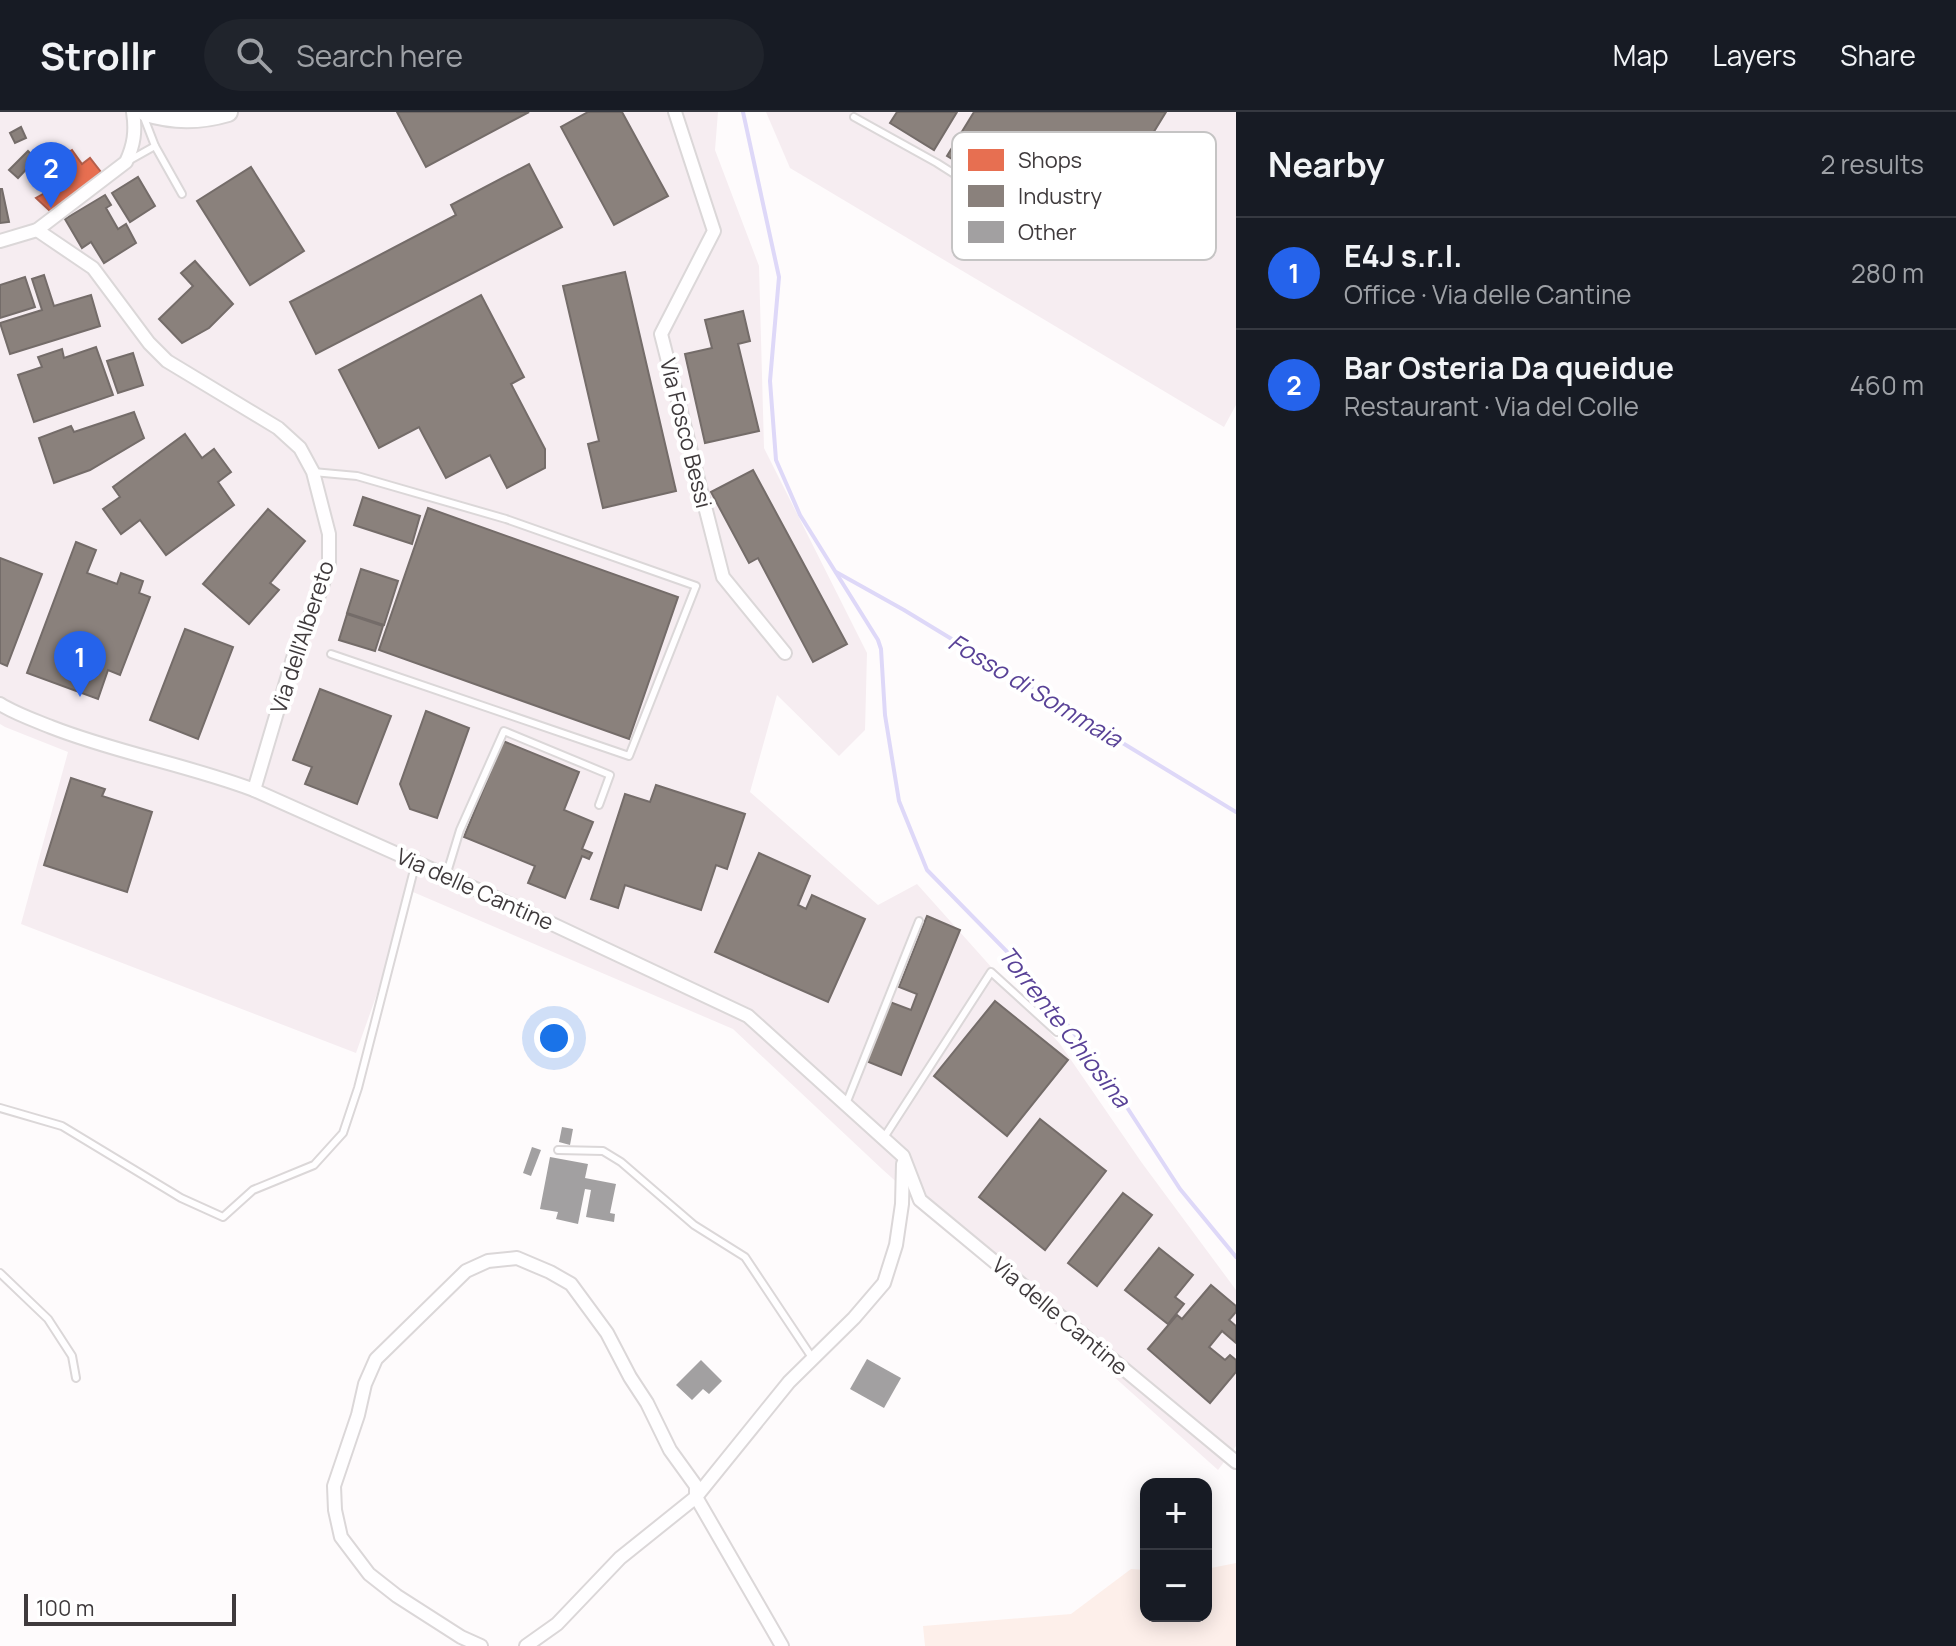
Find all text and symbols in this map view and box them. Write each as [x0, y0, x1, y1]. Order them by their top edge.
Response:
search box [204, 19, 764, 91]
text: Strollr [40, 29, 156, 81]
icon: search [232, 33, 276, 77]
text: Search here [296, 35, 463, 76]
text: Map [1613, 36, 1669, 74]
text: Layers [1713, 36, 1796, 74]
text: Share [1840, 36, 1916, 74]
legend [952, 132, 1216, 260]
text: Nearby [1268, 141, 1384, 187]
pin: 2 [25, 142, 77, 208]
text: Shops [1018, 145, 1082, 175]
text: 2 results [1820, 146, 1924, 182]
text: Industry [1018, 181, 1102, 211]
text: Other [1018, 217, 1077, 247]
text: E4J s.r.l. [1344, 235, 1462, 276]
text: 1 [1288, 255, 1300, 291]
text: 280 m [1851, 255, 1924, 291]
text: Office · Via delle Cantine [1344, 276, 1632, 312]
text: Bar Osteria Da queidue [1344, 347, 1674, 388]
street label: Via Fosco Bessi [653, 355, 719, 511]
text: 2 [1286, 367, 1302, 403]
text: 460 m [1849, 367, 1924, 403]
text: Restaurant · Via del Colle [1344, 388, 1639, 424]
street label: Via dell'Albereto [263, 557, 341, 717]
water label: Fosso di Sommaia [943, 625, 1130, 755]
pin: 1 [54, 631, 106, 697]
street label: Via delle Cantine [392, 841, 558, 937]
water label: Torrente Chiosina [992, 939, 1140, 1115]
your location [534, 1018, 574, 1058]
street label: Via delle Cantine [986, 1250, 1134, 1382]
map controls [1140, 1478, 1212, 1622]
button: + [1140, 1478, 1212, 1550]
button: − [1140, 1550, 1212, 1622]
scale bar [24, 1590, 236, 1626]
text: 100 m [36, 1593, 94, 1623]

